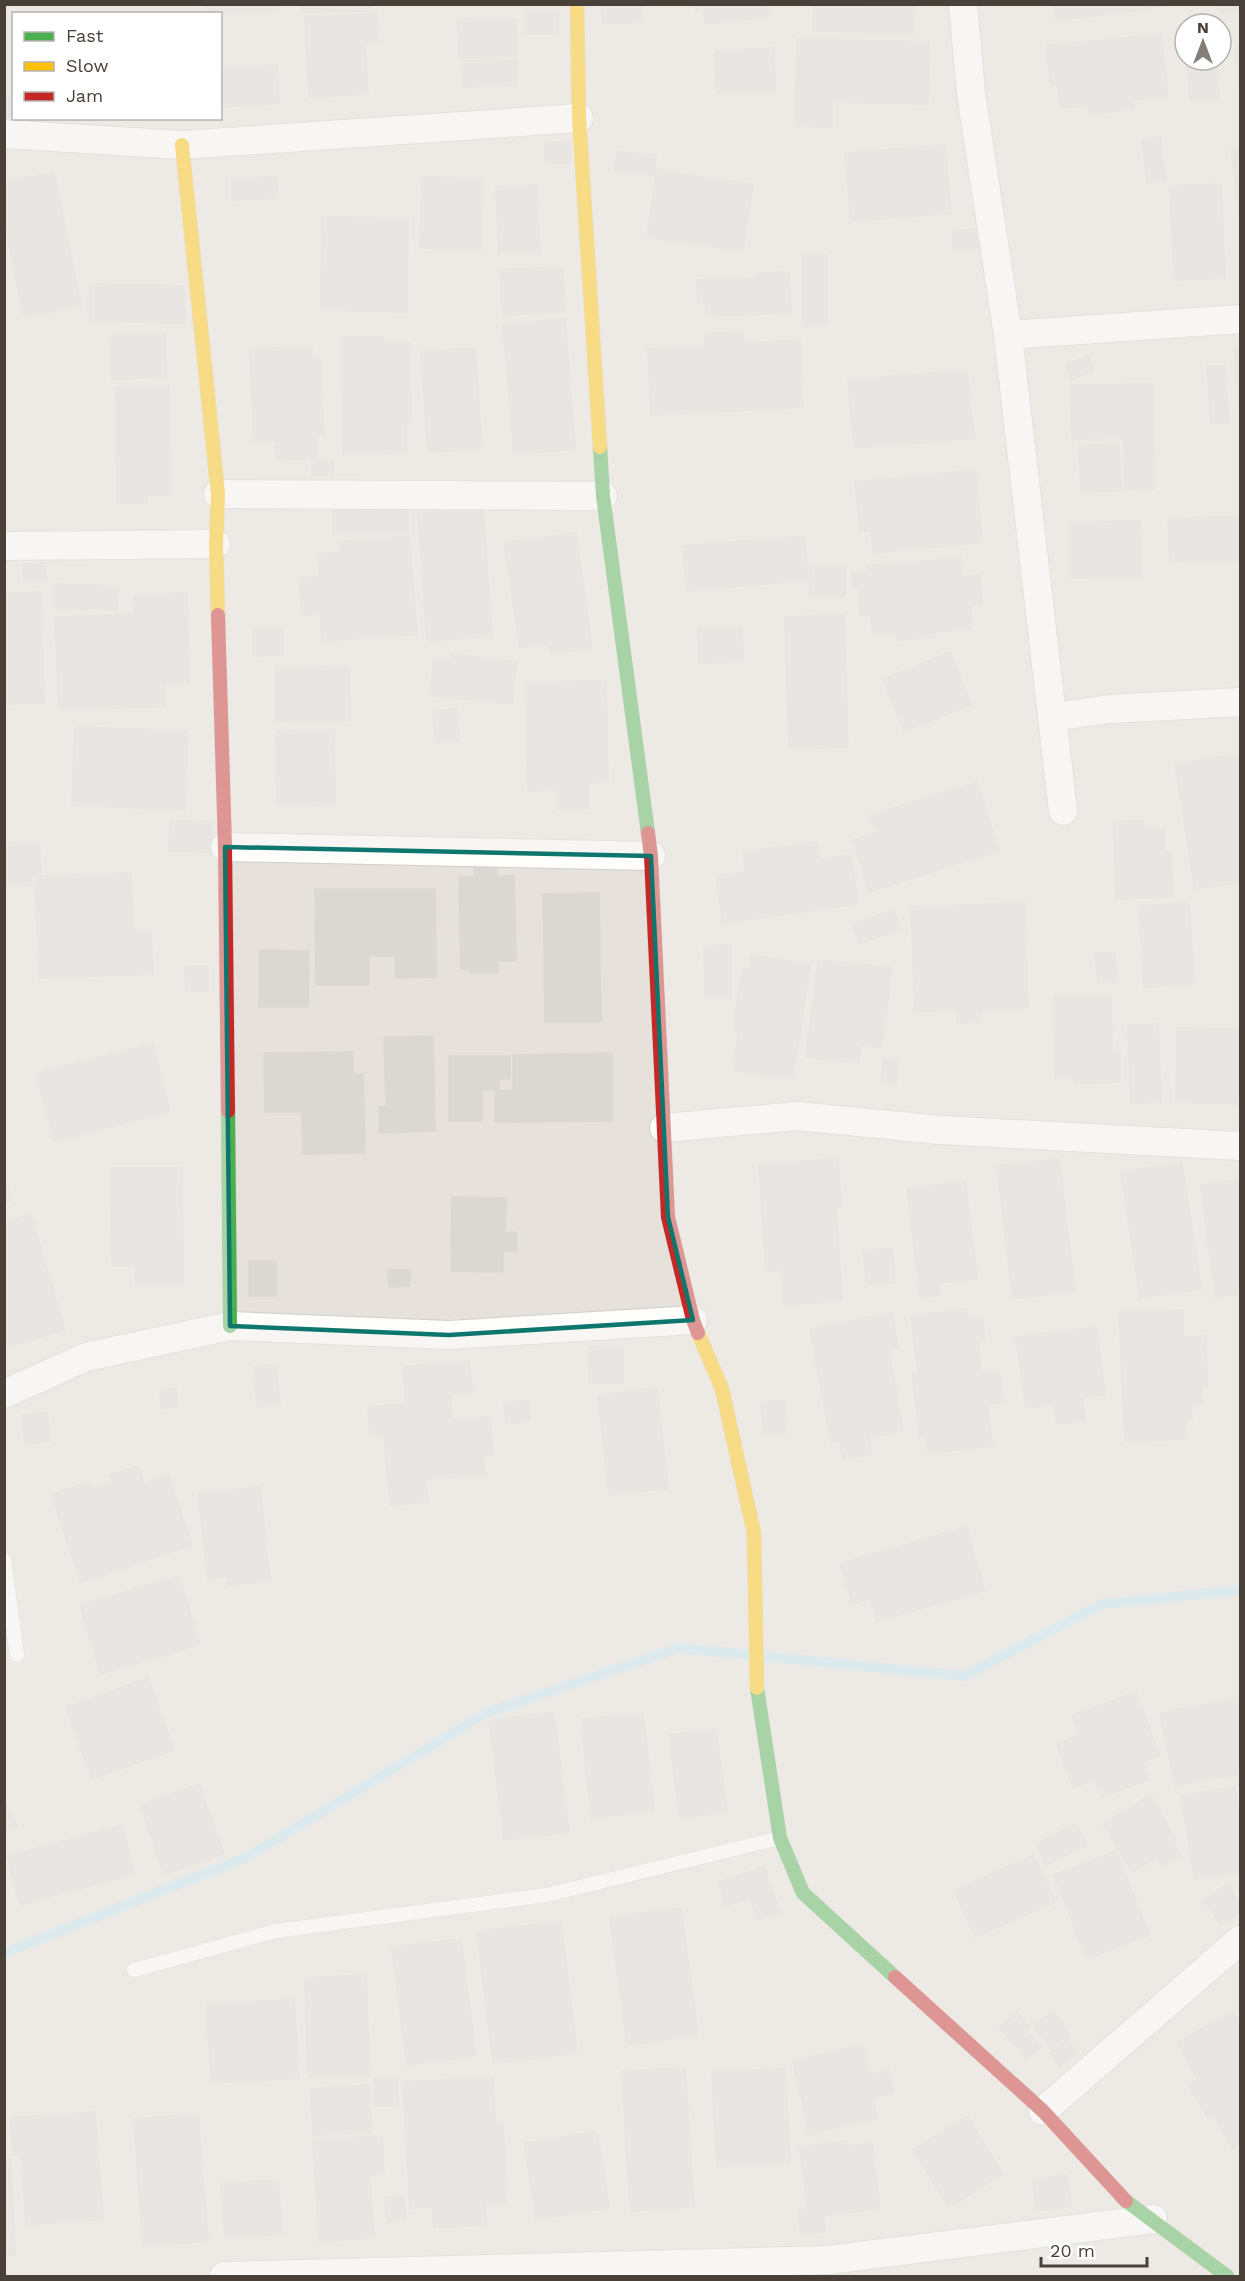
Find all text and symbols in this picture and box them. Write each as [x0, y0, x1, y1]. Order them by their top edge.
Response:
legend [12, 12, 222, 120]
north arrow [1173, 12, 1233, 72]
text: N [1197, 18, 1209, 37]
text: Fast [66, 25, 104, 46]
text: Slow [66, 55, 109, 76]
text: Jam [66, 85, 103, 106]
scale bar [1041, 2230, 1148, 2268]
text: 20 m [1050, 2240, 1095, 2261]

